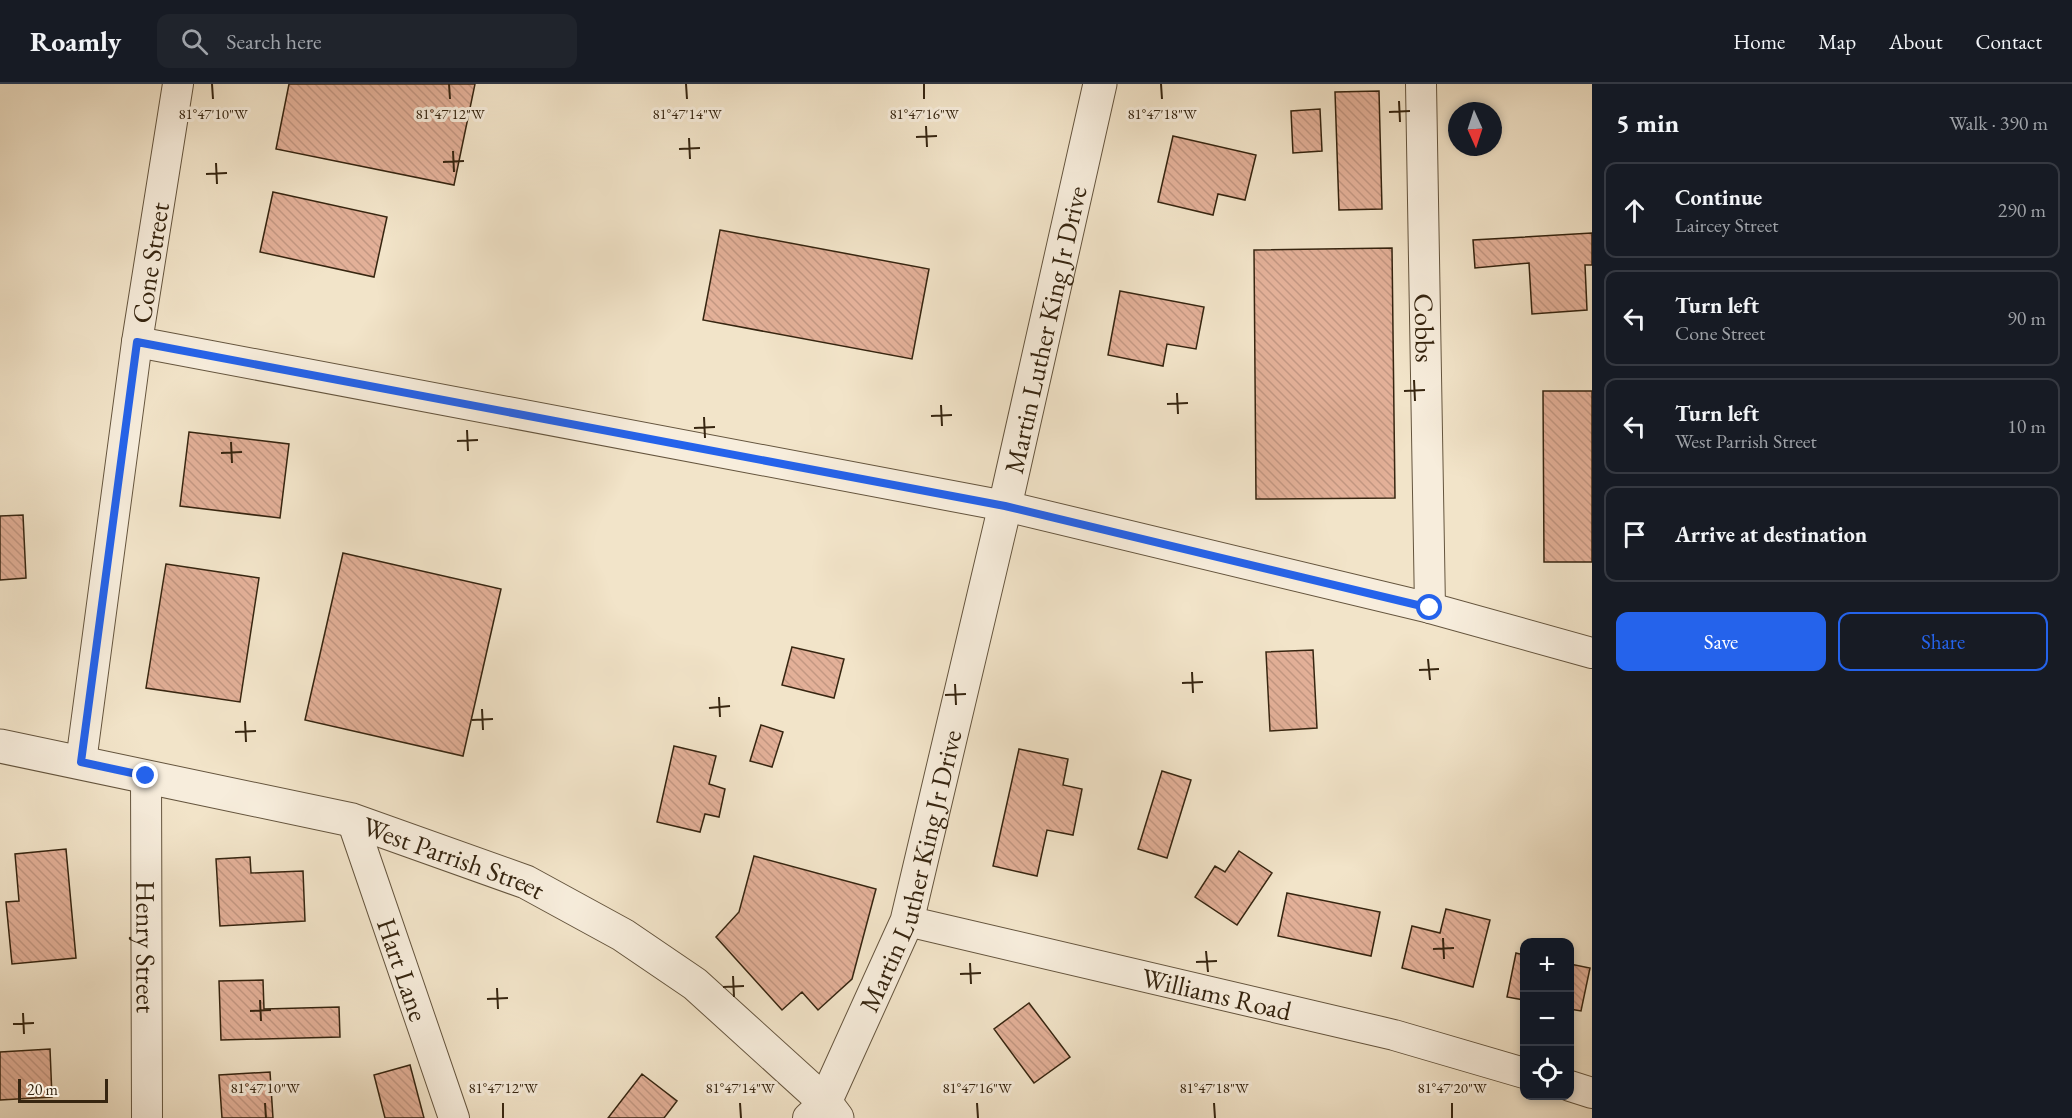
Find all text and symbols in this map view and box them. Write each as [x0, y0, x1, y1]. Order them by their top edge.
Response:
search box [157, 14, 577, 68]
text: Roamly [30, 23, 121, 59]
icon: search [178, 25, 211, 58]
text: Search here [226, 27, 322, 56]
text: Home [1733, 28, 1785, 55]
text: Map [1818, 28, 1856, 55]
text: About [1889, 28, 1942, 55]
text: Contact [1975, 28, 2042, 55]
north arrow [1448, 102, 1502, 156]
text: 81°47'10"W [178, 104, 248, 123]
text: 81°47'12"W [415, 104, 485, 123]
text: 81°47'14"W [652, 104, 722, 123]
text: 81°47'16"W [889, 104, 959, 123]
text: 81°47'18"W [1127, 104, 1197, 123]
text: 5 min [1616, 106, 1679, 140]
text: Walk · 390 m [1949, 110, 2048, 136]
street label: Martin Luther King Jr Drive [995, 183, 1094, 477]
text: Continue [1675, 183, 1762, 212]
icon: ahead [1618, 194, 1651, 227]
text: 290 m [1998, 197, 2046, 223]
street label: Cone Street [123, 199, 177, 326]
text: Laircey Street [1675, 212, 1778, 238]
text: Turn left [1675, 291, 1759, 320]
street label: Cobbs [1407, 293, 1443, 363]
icon: left [1618, 302, 1651, 335]
text: 90 m [2007, 305, 2046, 331]
text: Cone Street [1675, 320, 1765, 346]
text: Turn left [1675, 399, 1759, 428]
icon: left [1618, 410, 1651, 443]
text: 10 m [2007, 413, 2046, 439]
text: West Parrish Street [1675, 428, 1817, 454]
icon: arrive [1618, 518, 1651, 551]
text: Arrive at destination [1675, 520, 1867, 549]
route start [1416, 594, 1442, 620]
button: Save [1616, 612, 1826, 671]
button: Share [1838, 612, 2048, 671]
street label: Martin Luther King Jr Drive [851, 726, 969, 1017]
route end [132, 762, 158, 788]
street label: West Parrish Street [358, 808, 552, 907]
street label: Henry Street [129, 881, 164, 1014]
street label: Hart Lane [369, 913, 437, 1026]
map controls [1520, 938, 1574, 1100]
button: + [1520, 938, 1574, 992]
street label: Williams Road [1138, 959, 1295, 1028]
button: − [1520, 992, 1574, 1046]
button: locate [1520, 1046, 1574, 1100]
scale bar [18, 1076, 108, 1104]
text: 81°47'10"W [230, 1078, 300, 1097]
text: 81°47'12"W [468, 1078, 538, 1097]
text: 81°47'14"W [705, 1078, 775, 1097]
text: 81°47'16"W [942, 1078, 1012, 1097]
text: 81°47'18"W [1179, 1078, 1249, 1097]
text: 81°47'20"W [1417, 1078, 1487, 1097]
text: 20 m [27, 1079, 58, 1100]

